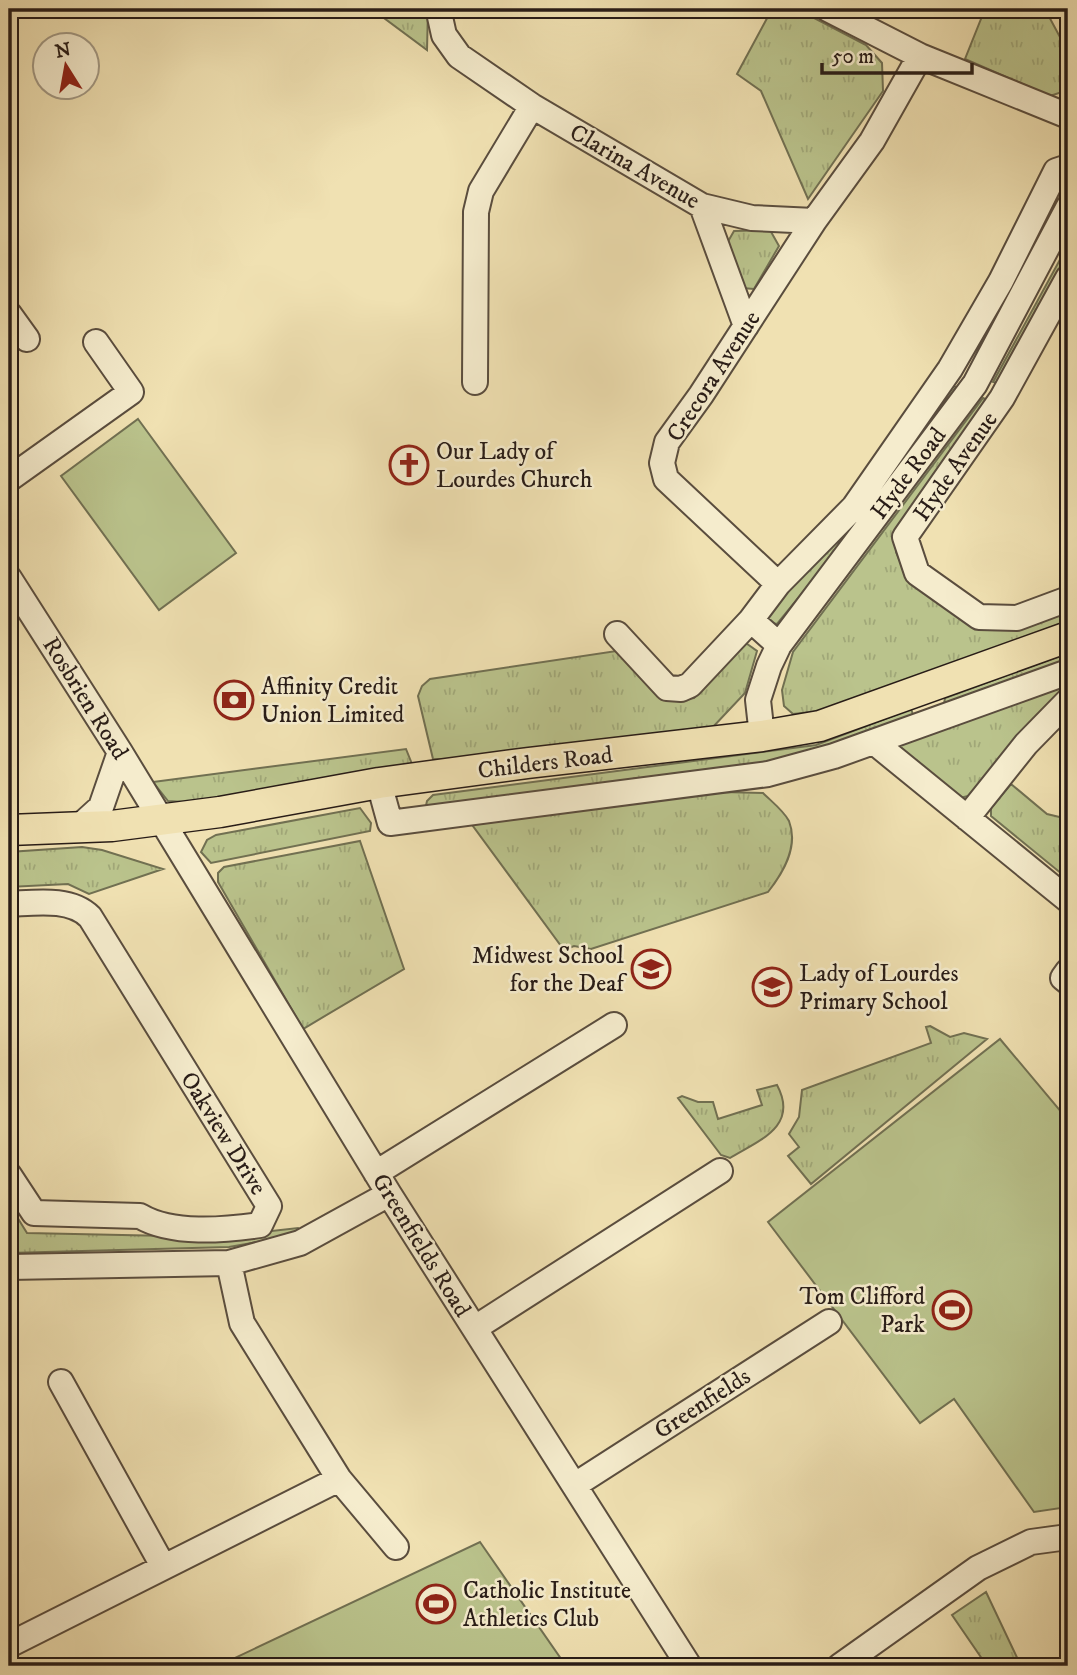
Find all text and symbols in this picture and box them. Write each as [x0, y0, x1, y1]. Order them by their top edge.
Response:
north arrow [32, 32, 102, 102]
scale bar [822, 32, 972, 76]
text: N [53, 38, 73, 64]
text: 50 m [832, 44, 874, 70]
street label: Clarina Avenue [564, 117, 705, 216]
street label: Crecora Avenue [660, 305, 767, 448]
street label: Hyde Avenue [907, 406, 1005, 527]
street label: Hyde Road [864, 422, 953, 526]
place label: Our Lady of Lourdes Church [436, 437, 593, 495]
church icon: Our Lady of Lourdes Church [388, 444, 430, 486]
street label: Rosbrien Road [36, 632, 135, 765]
place label: Affinity Credit Union Limited [261, 672, 404, 730]
bank icon: Affinity Credit Union Limited [213, 679, 255, 721]
street label: Childers Road [476, 740, 614, 786]
place label: Midwest School for the Deaf [472, 941, 627, 999]
school or university icon: Midwest School for the Deaf [630, 948, 672, 990]
place label: Lady of Lourdes Primary School [799, 959, 959, 1017]
school or university icon: Lady of Lourdes Primary School [751, 966, 793, 1008]
street label: Oakview Drive [173, 1066, 273, 1201]
street label: Greenfields Road [365, 1168, 477, 1323]
place label: Tom Clifford Park [799, 1282, 925, 1340]
sports icon: Tom Clifford Park [931, 1289, 973, 1331]
street label: Greenfields [649, 1362, 756, 1446]
place label: Catholic Institute Athletics Club [463, 1576, 631, 1634]
sports icon: Catholic Institute Athletics Club [415, 1583, 457, 1625]

